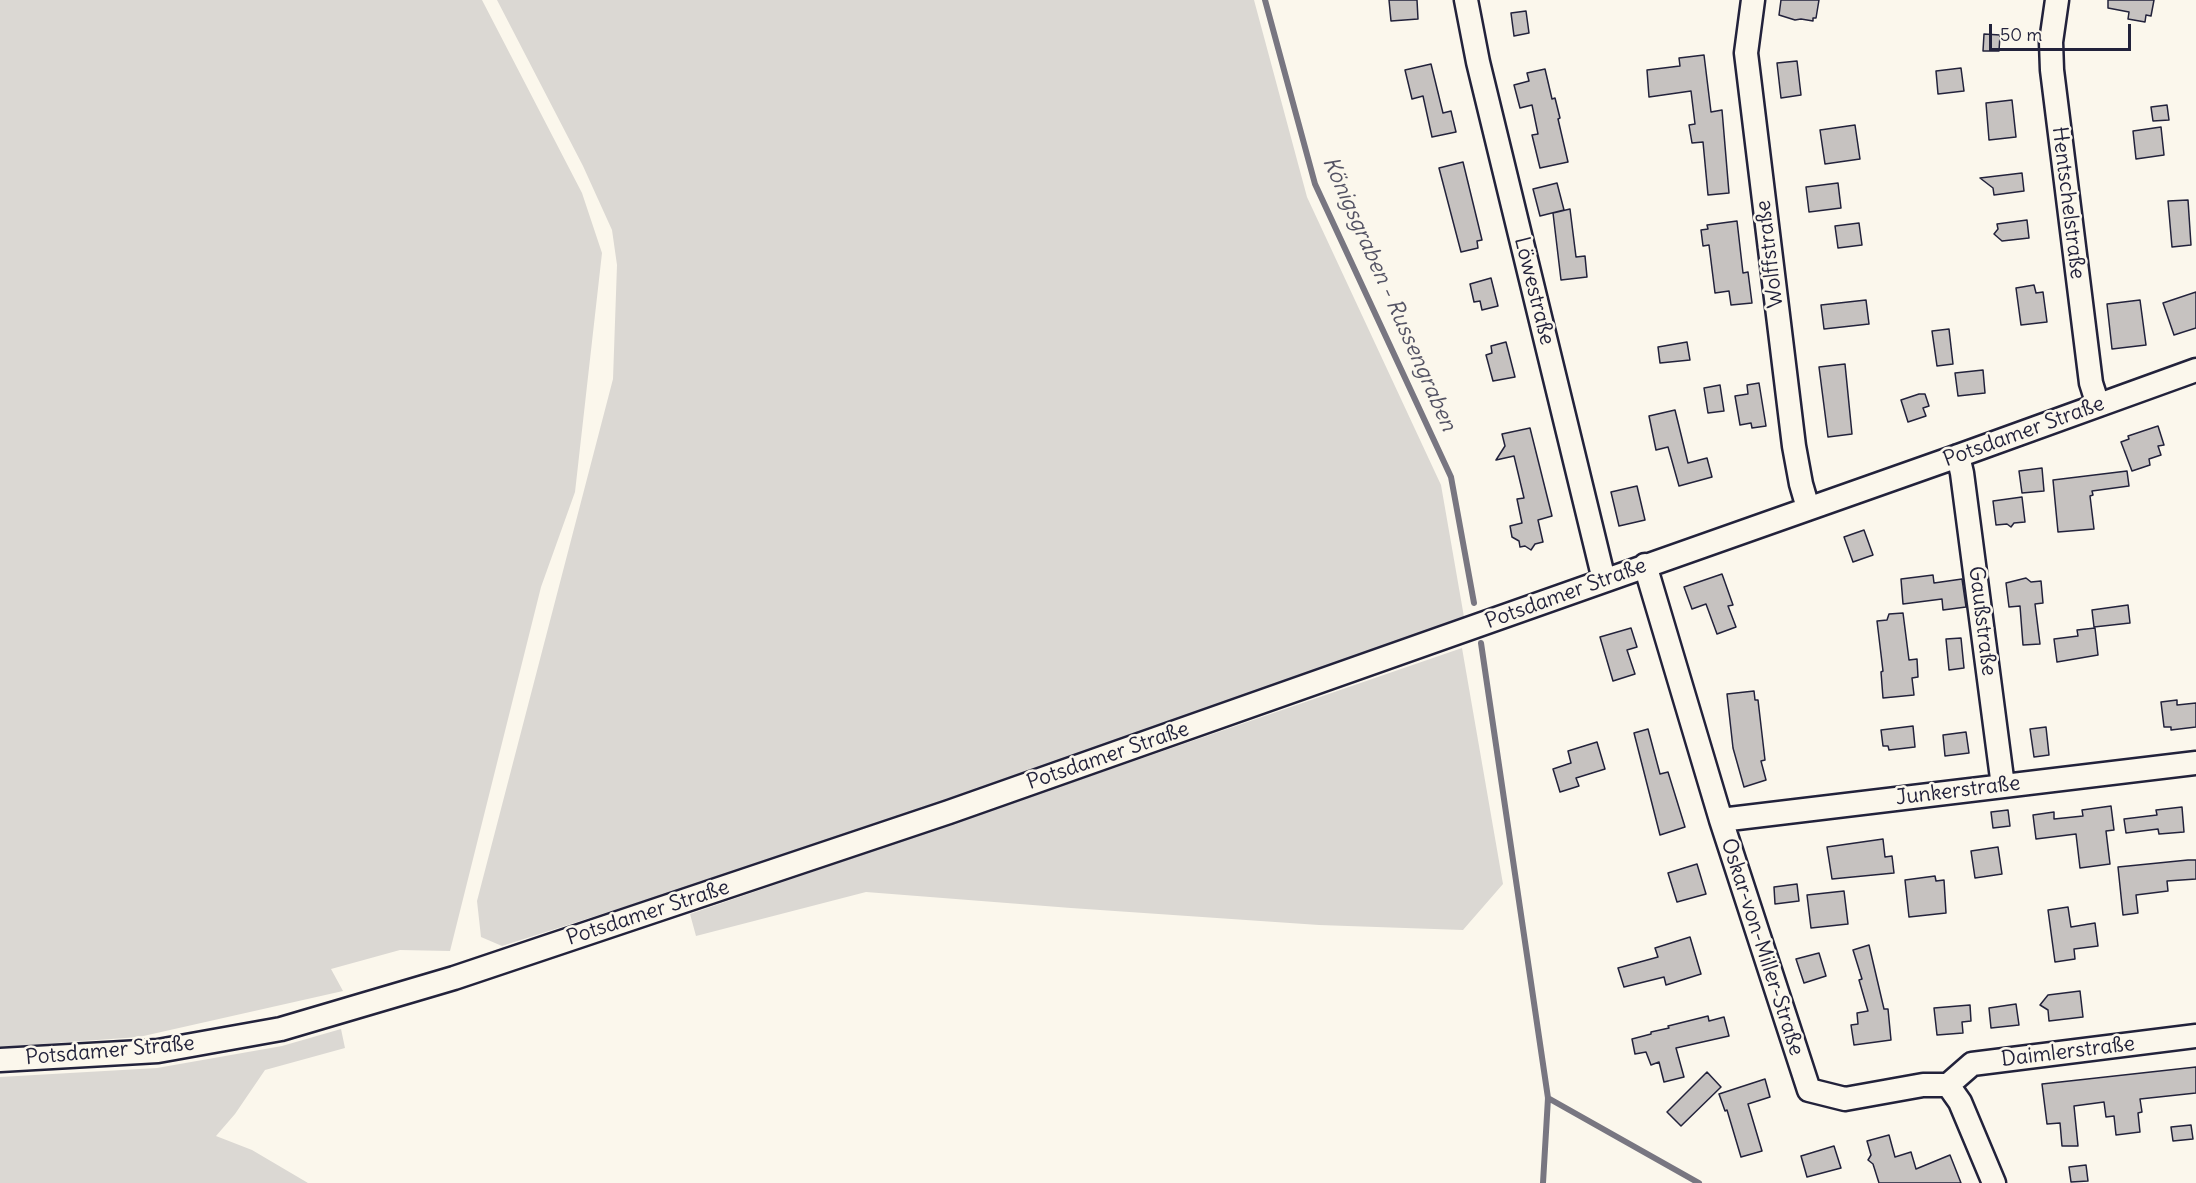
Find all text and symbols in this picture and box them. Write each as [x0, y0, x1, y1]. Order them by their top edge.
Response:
scale bar [1992, 12, 2134, 50]
text: 50 m [2000, 23, 2042, 46]
street label: Hentschelstraße [2046, 125, 2090, 281]
water label: Königsgraben - Russengraben [1316, 153, 1462, 435]
street label: Wolffstraße [1751, 199, 1789, 309]
street label: Löwestraße [1508, 234, 1560, 348]
street label: Potsdamer Straße [1940, 391, 2108, 473]
street label: Potsdamer Straße [1482, 553, 1650, 635]
street label: Gaußstraße [1963, 565, 2001, 677]
street label: Potsdamer Straße [1024, 716, 1192, 796]
street label: Junkerstraße [1894, 771, 2022, 811]
street label: Oskar-von-Miller-Straße [1715, 835, 1809, 1059]
street label: Potsdamer Straße [563, 875, 733, 951]
street label: Potsdamer Straße [24, 1031, 196, 1071]
street label: Daimlerstraße [2000, 1031, 2136, 1073]

